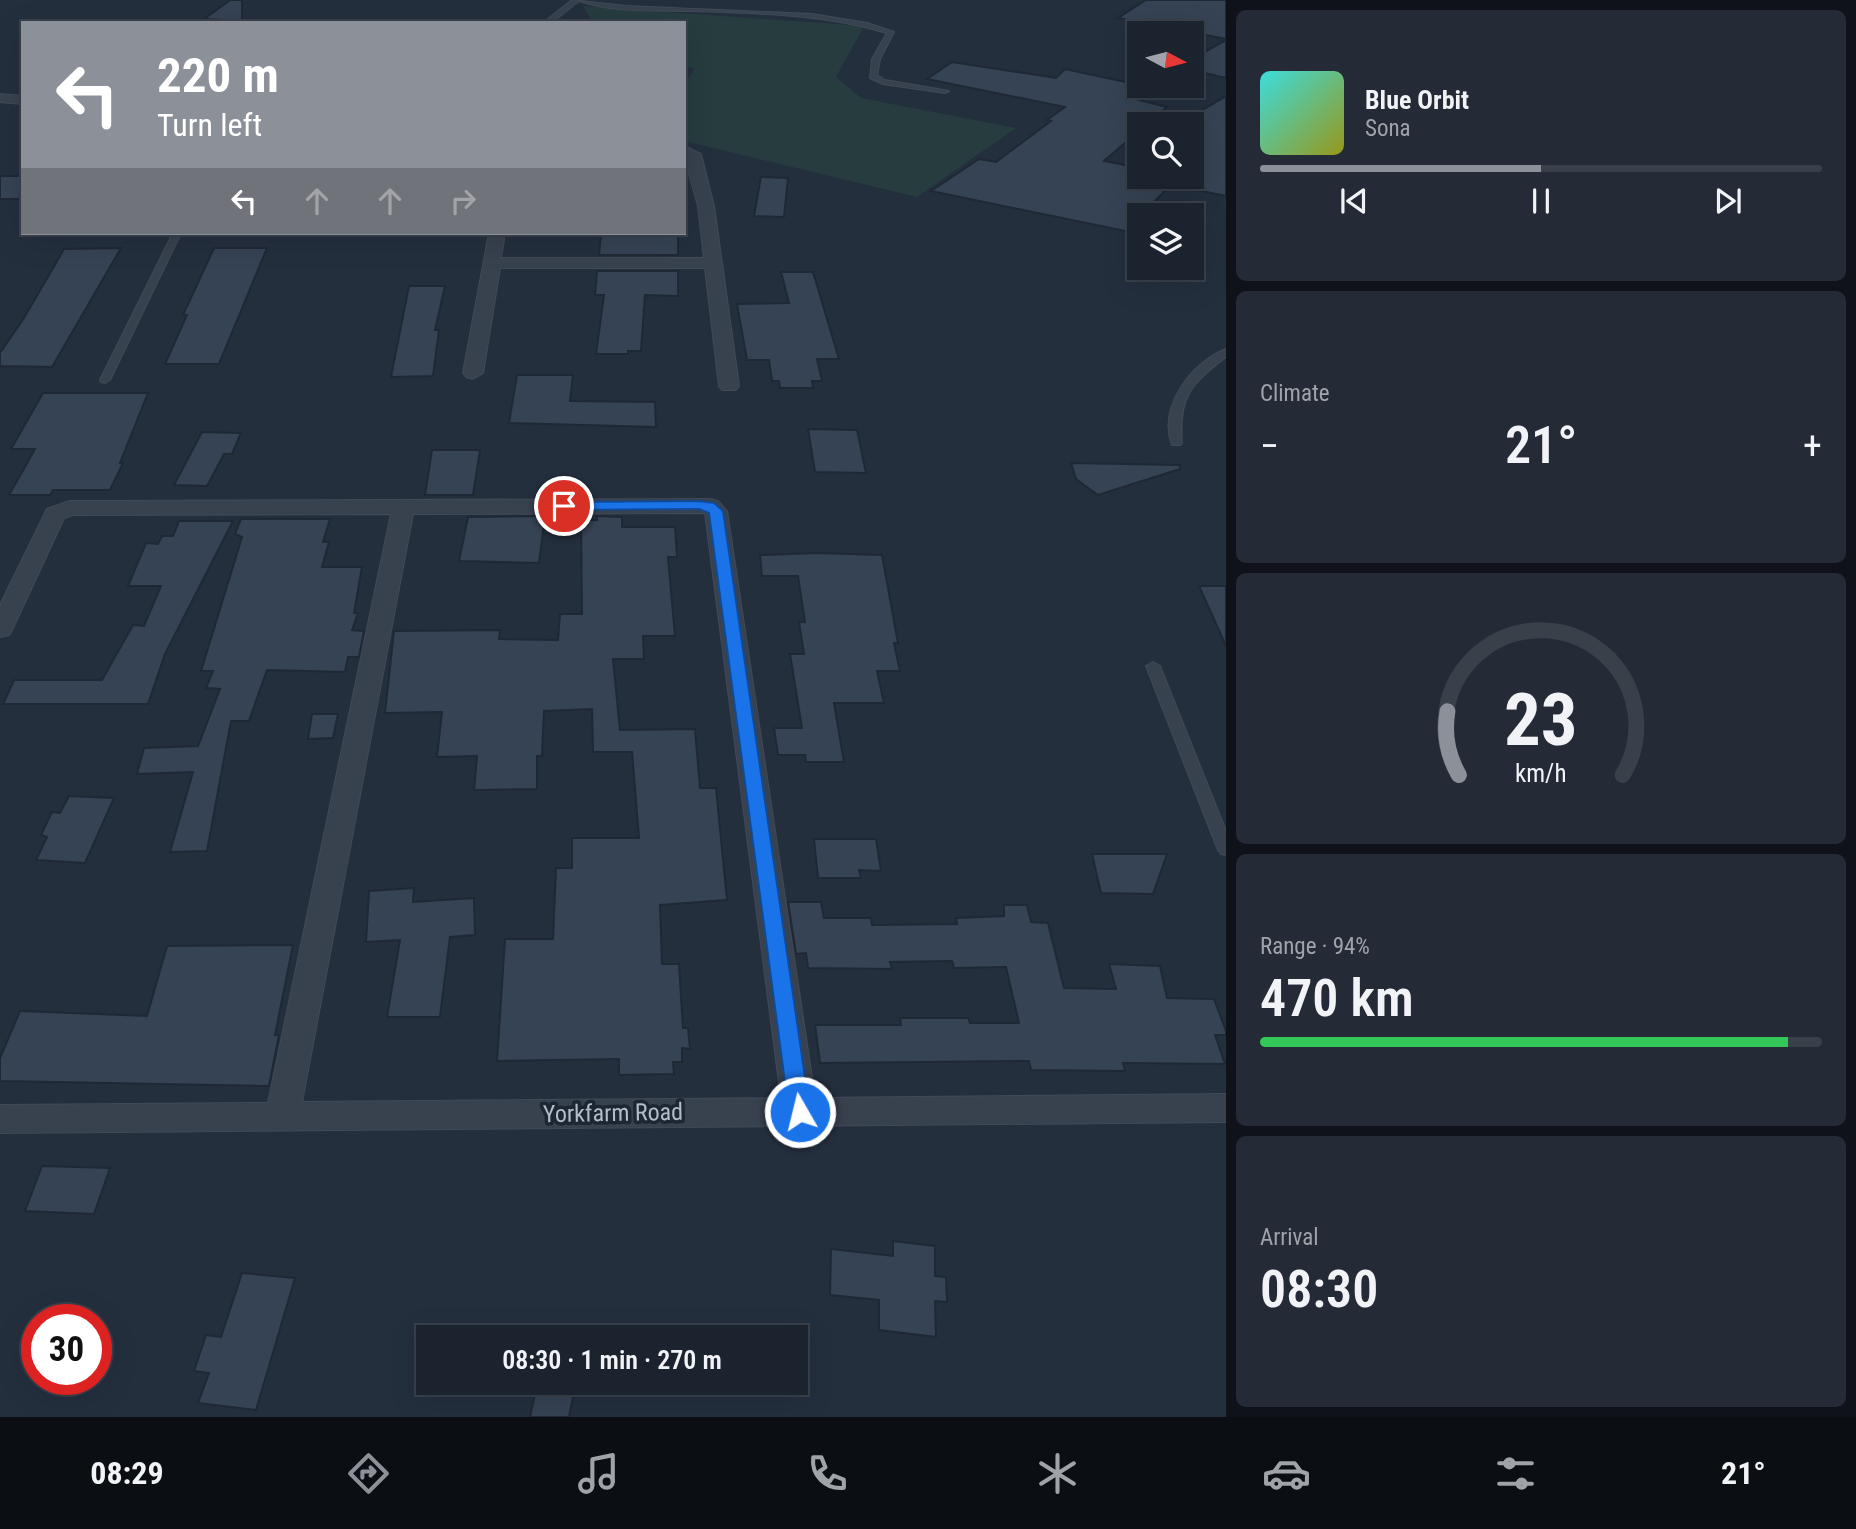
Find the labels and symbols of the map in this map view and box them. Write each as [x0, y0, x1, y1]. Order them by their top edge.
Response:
north arrow [1127, 21, 1204, 98]
pin [534, 476, 594, 536]
position arrow [763, 1075, 837, 1149]
street label: Yorkfarm Road [543, 1098, 683, 1128]
speed limit sign: 30 [21, 1304, 112, 1395]

